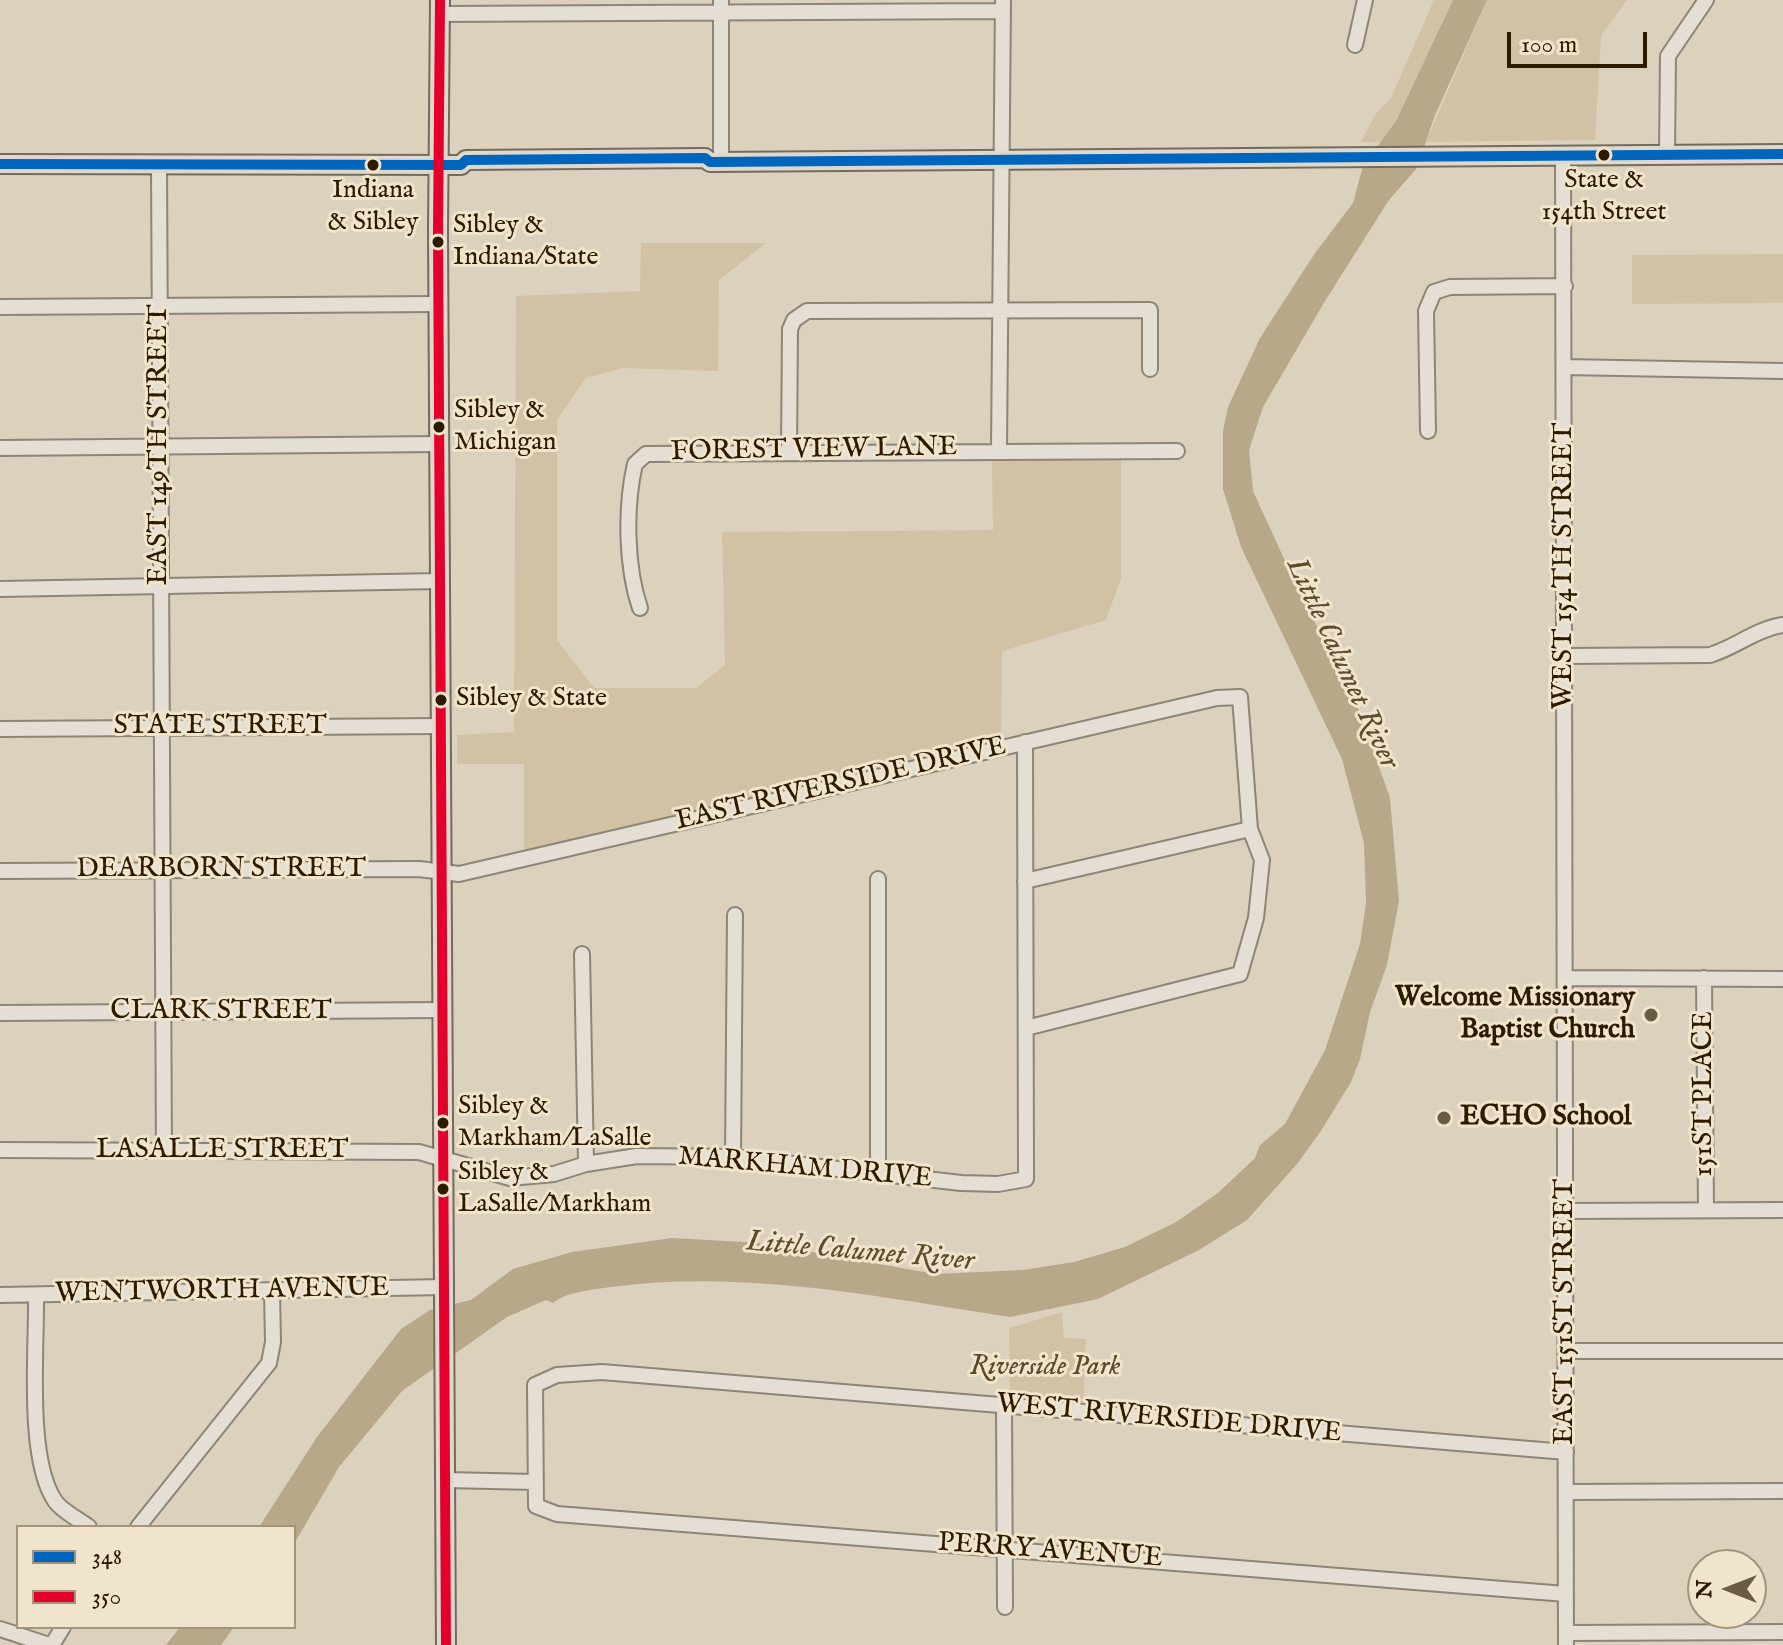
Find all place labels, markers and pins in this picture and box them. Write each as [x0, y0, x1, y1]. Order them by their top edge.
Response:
marker: State & 154th Street [1596, 147, 1612, 163]
marker: Indiana & Sibley [365, 157, 381, 173]
place label: State & 154th Street [1542, 166, 1666, 228]
place label: Indiana & Sibley [328, 176, 418, 238]
place label: Sibley & Indiana/State [453, 211, 598, 272]
marker: Sibley & Indiana/State [430, 234, 446, 250]
place label: Sibley & Michigan [454, 396, 556, 458]
marker: Sibley & Michigan [431, 419, 447, 435]
place label: Sibley & State [456, 684, 607, 716]
marker: Sibley & State [433, 692, 449, 708]
place label: Welcome Missionary Baptist Church [1395, 982, 1635, 1048]
marker: Welcome Missionary Baptist Church [1642, 1006, 1660, 1024]
place label: Sibley & Markham/LaSalle [458, 1092, 651, 1154]
place label: ECHO School [1460, 1101, 1631, 1135]
marker: ECHO School [1435, 1109, 1453, 1127]
marker: Sibley & Markham/LaSalle [435, 1115, 451, 1131]
place label: Sibley & LaSalle/Markham [458, 1158, 651, 1220]
marker: Sibley & LaSalle/Markham [435, 1181, 451, 1197]

